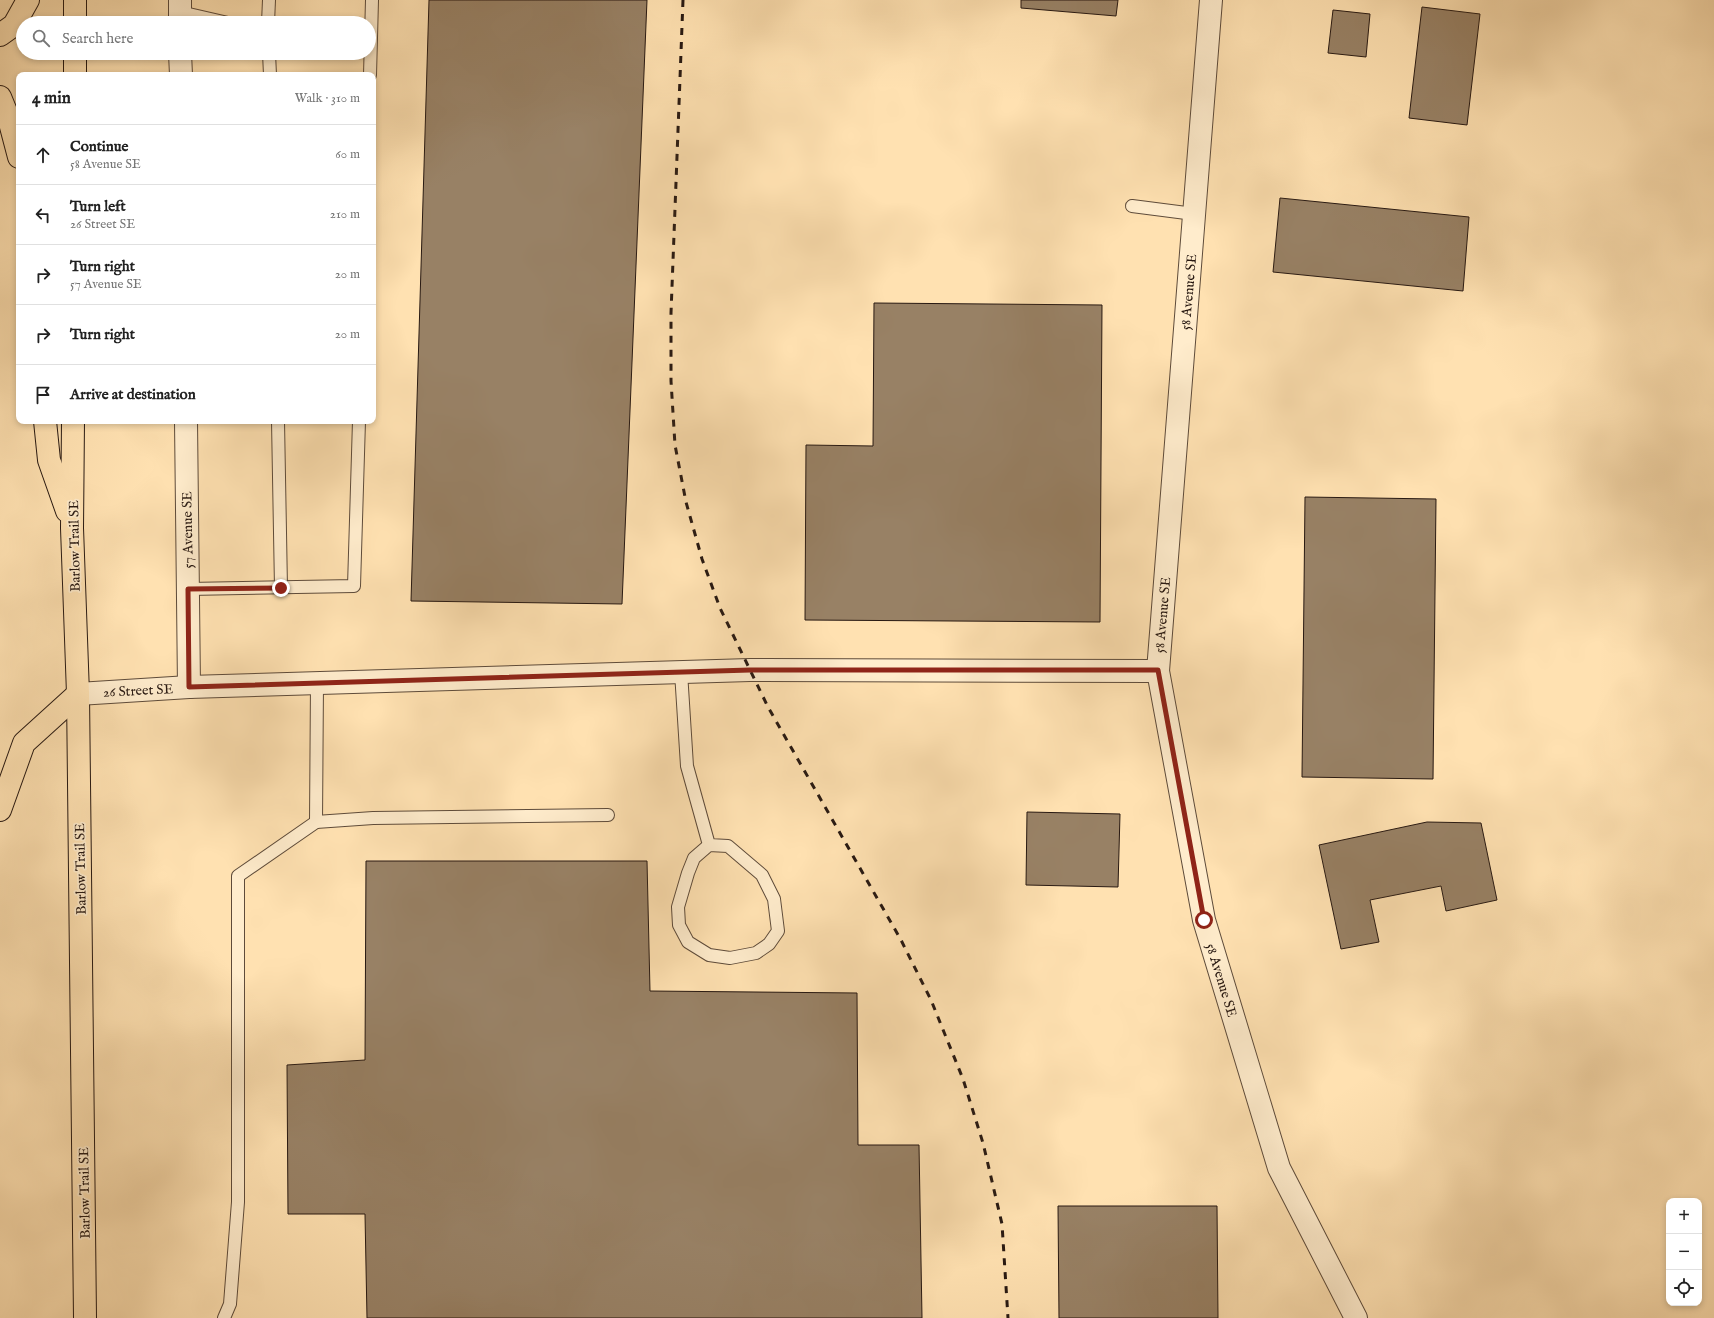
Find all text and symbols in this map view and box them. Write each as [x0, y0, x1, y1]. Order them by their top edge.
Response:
search box [16, 16, 376, 60]
icon: search [30, 27, 52, 49]
text: Search here [62, 29, 133, 48]
text: 4 min [32, 88, 71, 109]
text: Walk · 310 m [295, 90, 360, 107]
text: Continue [70, 137, 128, 156]
icon: ahead [32, 144, 54, 166]
text: 60 m [335, 146, 360, 163]
text: 58 Avenue SE [70, 156, 141, 173]
text: Turn left [70, 197, 126, 216]
icon: left [32, 204, 54, 226]
text: 210 m [330, 206, 360, 223]
text: 26 Street SE [70, 216, 135, 233]
street label: 58 Avenue SE [1177, 253, 1201, 331]
text: Turn right [70, 257, 135, 276]
icon: right [32, 264, 54, 286]
text: 20 m [335, 266, 360, 283]
text: 57 Avenue SE [70, 276, 142, 293]
icon: right [32, 324, 54, 346]
text: Turn right [70, 325, 135, 344]
text: 20 m [335, 326, 360, 343]
icon: arrive [32, 384, 54, 406]
text: Arrive at destination [70, 385, 196, 404]
street label: 57 Avenue SE [178, 491, 198, 569]
street label: Barlow Trail SE [65, 500, 85, 592]
street label: 58 Avenue SE [1151, 576, 1175, 654]
route end [272, 579, 290, 597]
street label: 26 Street SE [103, 680, 174, 702]
street label: Barlow Trail SE [71, 823, 91, 915]
route start [1195, 911, 1213, 929]
street label: 58 Avenue SE [1201, 941, 1241, 1020]
street label: Barlow Trail SE [75, 1147, 95, 1239]
map controls [1666, 1198, 1702, 1306]
button: + [1666, 1198, 1702, 1234]
button: − [1666, 1234, 1702, 1270]
button: locate [1666, 1270, 1702, 1306]

